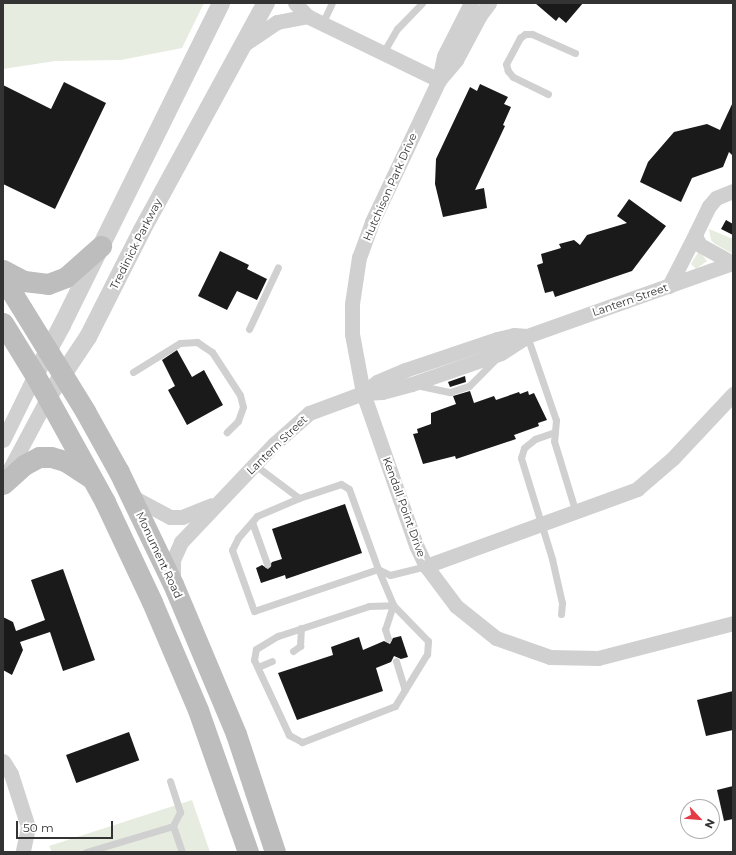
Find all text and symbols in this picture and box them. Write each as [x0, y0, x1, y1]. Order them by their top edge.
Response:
street label: Hutchison Park Drive [360, 131, 420, 243]
street label: Tredinick Parkway [107, 196, 165, 292]
street label: Lantern Street [590, 281, 670, 319]
street label: Lantern Street [244, 413, 310, 477]
street label: Kendall Point Drive [380, 455, 428, 559]
street label: Monument Road [133, 510, 185, 600]
north arrow [680, 799, 720, 839]
scale bar [18, 813, 115, 839]
text: N [702, 817, 718, 831]
text: 50 m [23, 820, 54, 835]

